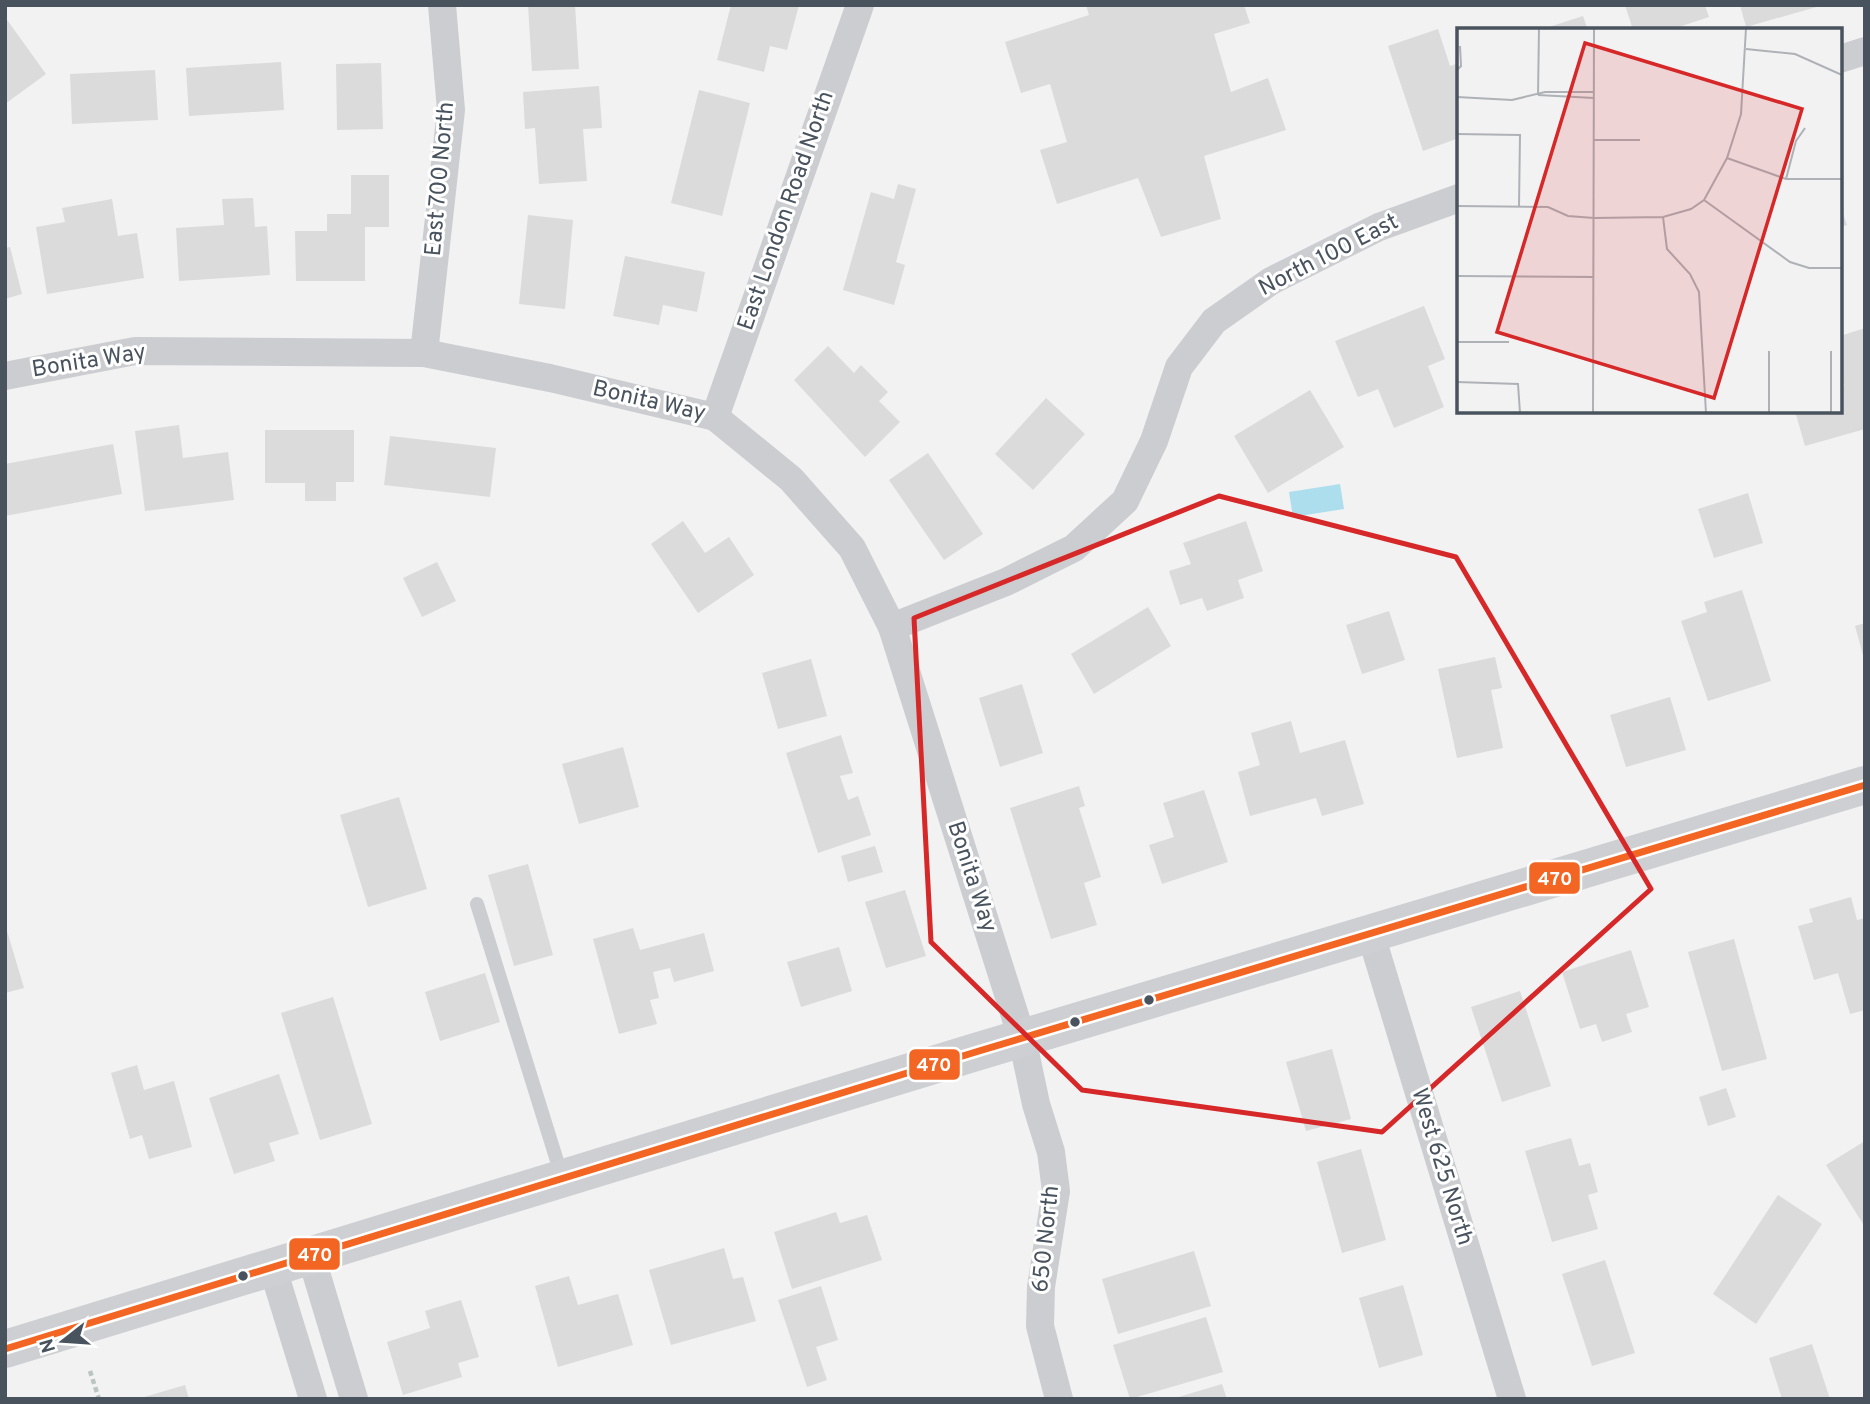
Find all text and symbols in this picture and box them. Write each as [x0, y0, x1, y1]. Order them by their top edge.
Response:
inset map [1457, 28, 1842, 413]
street label: East London Road North [732, 87, 842, 335]
street label: East 700 North [420, 100, 462, 258]
street label: North 100 East [1254, 208, 1404, 304]
street label: Bonita Way [30, 339, 148, 385]
street label: Bonita Way [590, 375, 708, 429]
street label: Bonita Way [939, 818, 1003, 936]
line badge: 470 [1528, 861, 1581, 895]
text: 470 [1538, 868, 1572, 892]
unlabelled marker [1142, 993, 1156, 1007]
unlabelled marker [1068, 1015, 1082, 1029]
line badge: 470 [908, 1048, 961, 1081]
text: 470 [917, 1054, 951, 1078]
street label: West 625 North [1403, 1085, 1479, 1249]
street label: 650 North [1027, 1184, 1067, 1294]
line badge: 470 [288, 1237, 341, 1271]
text: 470 [298, 1244, 332, 1268]
unlabelled marker [236, 1269, 250, 1283]
north arrow [28, 1306, 98, 1376]
text: N [35, 1335, 62, 1355]

